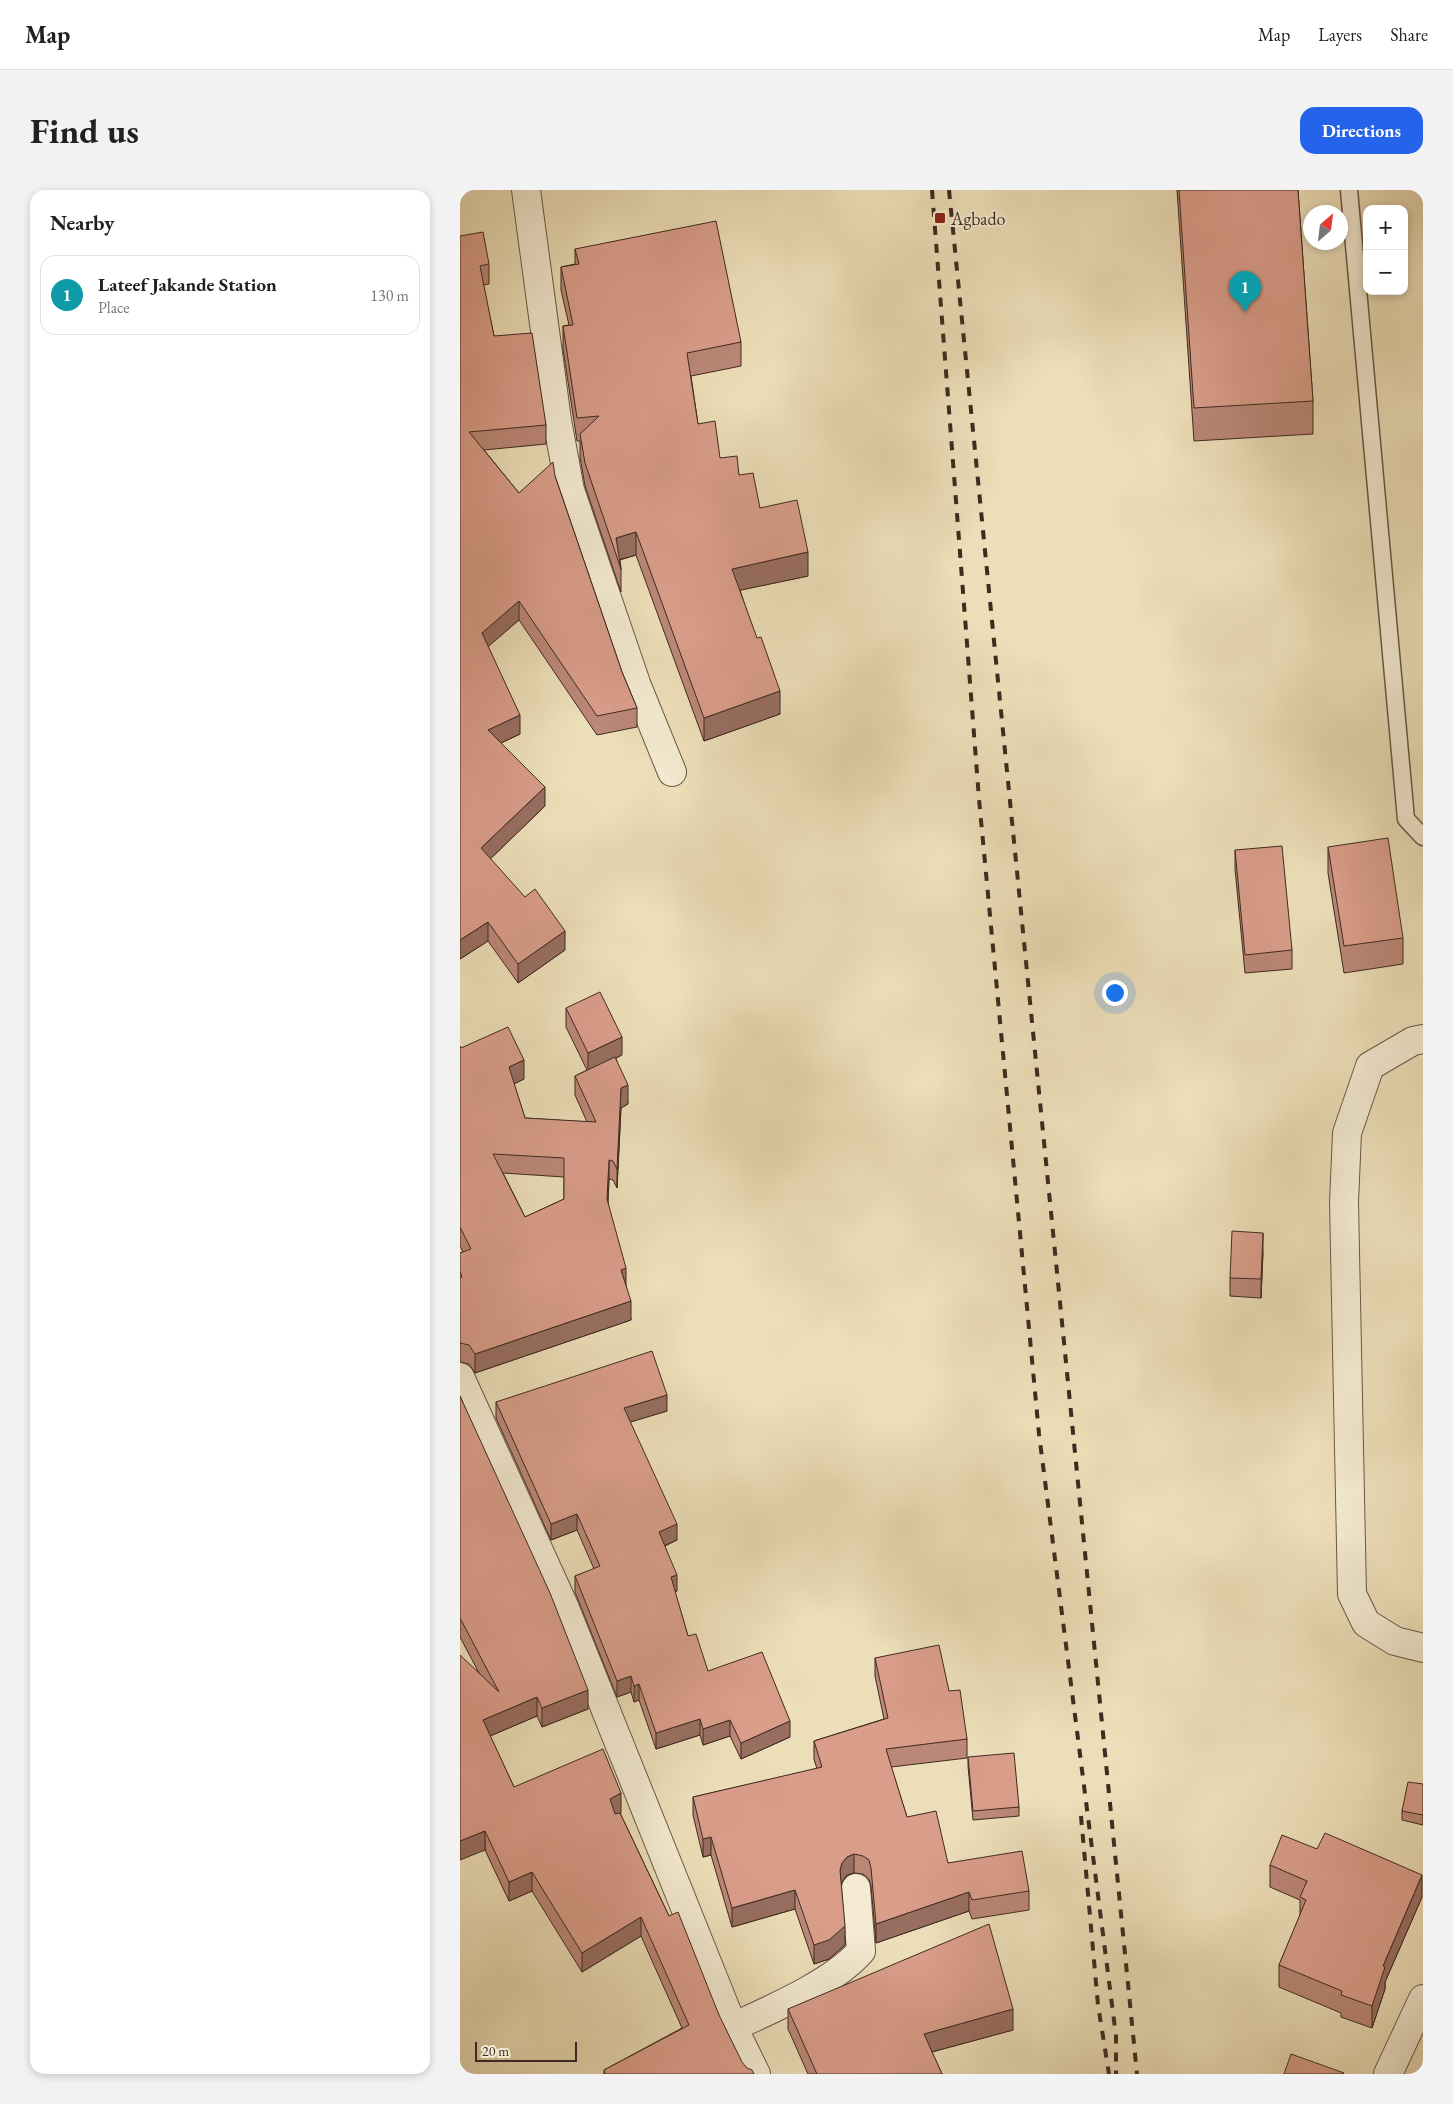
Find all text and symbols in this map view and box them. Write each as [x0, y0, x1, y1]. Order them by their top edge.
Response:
text: Map [25, 19, 70, 50]
text: Map [1258, 23, 1290, 46]
text: Layers [1318, 23, 1362, 46]
text: Share [1390, 23, 1428, 46]
button: Directions [1300, 107, 1423, 154]
text: Find us [30, 108, 139, 153]
north arrow [1303, 205, 1348, 250]
map controls [1363, 205, 1408, 295]
button: + [1363, 205, 1408, 250]
place label: Agbado [950, 207, 1005, 230]
text: Nearby [50, 209, 114, 236]
marker: Agbado [933, 211, 947, 225]
button: − [1363, 250, 1408, 295]
pin: 1 [1229, 271, 1261, 312]
text: Lateef Jakande Station [98, 272, 277, 297]
text: 1 [63, 285, 71, 306]
text: 130 m [370, 285, 409, 306]
text: Place [98, 297, 130, 318]
your location [1102, 980, 1128, 1006]
scale bar [475, 2039, 578, 2062]
text: 20 m [482, 2042, 509, 2060]

